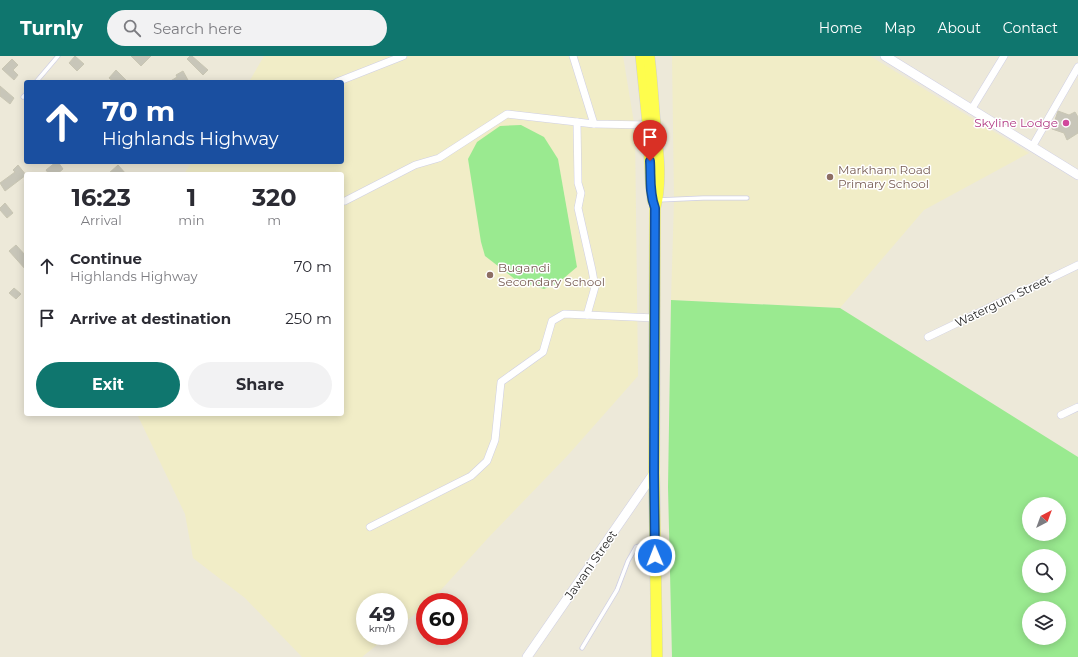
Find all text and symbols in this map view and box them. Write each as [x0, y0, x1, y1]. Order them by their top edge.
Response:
search box [107, 10, 387, 46]
text: Turnly [20, 17, 83, 40]
icon: search [121, 17, 143, 39]
text: Search here [153, 19, 242, 38]
text: Home [819, 19, 862, 37]
text: Map [884, 19, 915, 37]
text: About [937, 19, 981, 37]
text: Contact [1003, 19, 1058, 37]
text: 70 m [102, 94, 175, 128]
icon: ahead [36, 96, 88, 148]
place label: Skyline Lodge [974, 115, 1058, 130]
marker: Skyline Lodge [1061, 118, 1071, 128]
pin [633, 120, 667, 161]
icon: arrive [639, 126, 661, 148]
text: Highlands Highway [102, 128, 279, 150]
place label: Markham Road Primary School [838, 162, 931, 191]
marker: Markham Road Primary School [825, 172, 835, 182]
text: 16:23 [72, 183, 131, 212]
text: 1 [187, 183, 196, 212]
text: 320 [252, 183, 296, 212]
text: Arrival [81, 212, 122, 228]
text: min [178, 212, 204, 228]
text: m [267, 212, 281, 228]
text: Continue [70, 249, 142, 268]
icon: ahead [36, 255, 58, 277]
text: 70 m [294, 257, 332, 276]
place label: Bugandi Secondary School [498, 260, 605, 289]
text: Highlands Highway [70, 268, 198, 284]
marker: Bugandi Secondary School [485, 270, 495, 280]
street label: Watergum Street [952, 271, 1053, 330]
icon: arrive [36, 307, 58, 329]
text: Arrive at destination [70, 309, 231, 328]
text: 250 m [285, 309, 332, 328]
button: Exit [36, 362, 180, 408]
button: Share [188, 362, 332, 408]
north arrow [1022, 497, 1066, 541]
map controls [1022, 497, 1066, 645]
street label: Jawani Street [561, 527, 620, 603]
position arrow [634, 535, 676, 577]
button: search [1022, 549, 1066, 593]
speed limit sign: 60 [416, 593, 468, 645]
button: layers [1022, 601, 1066, 645]
text: 49 [369, 602, 395, 626]
text: km/h [369, 622, 395, 635]

